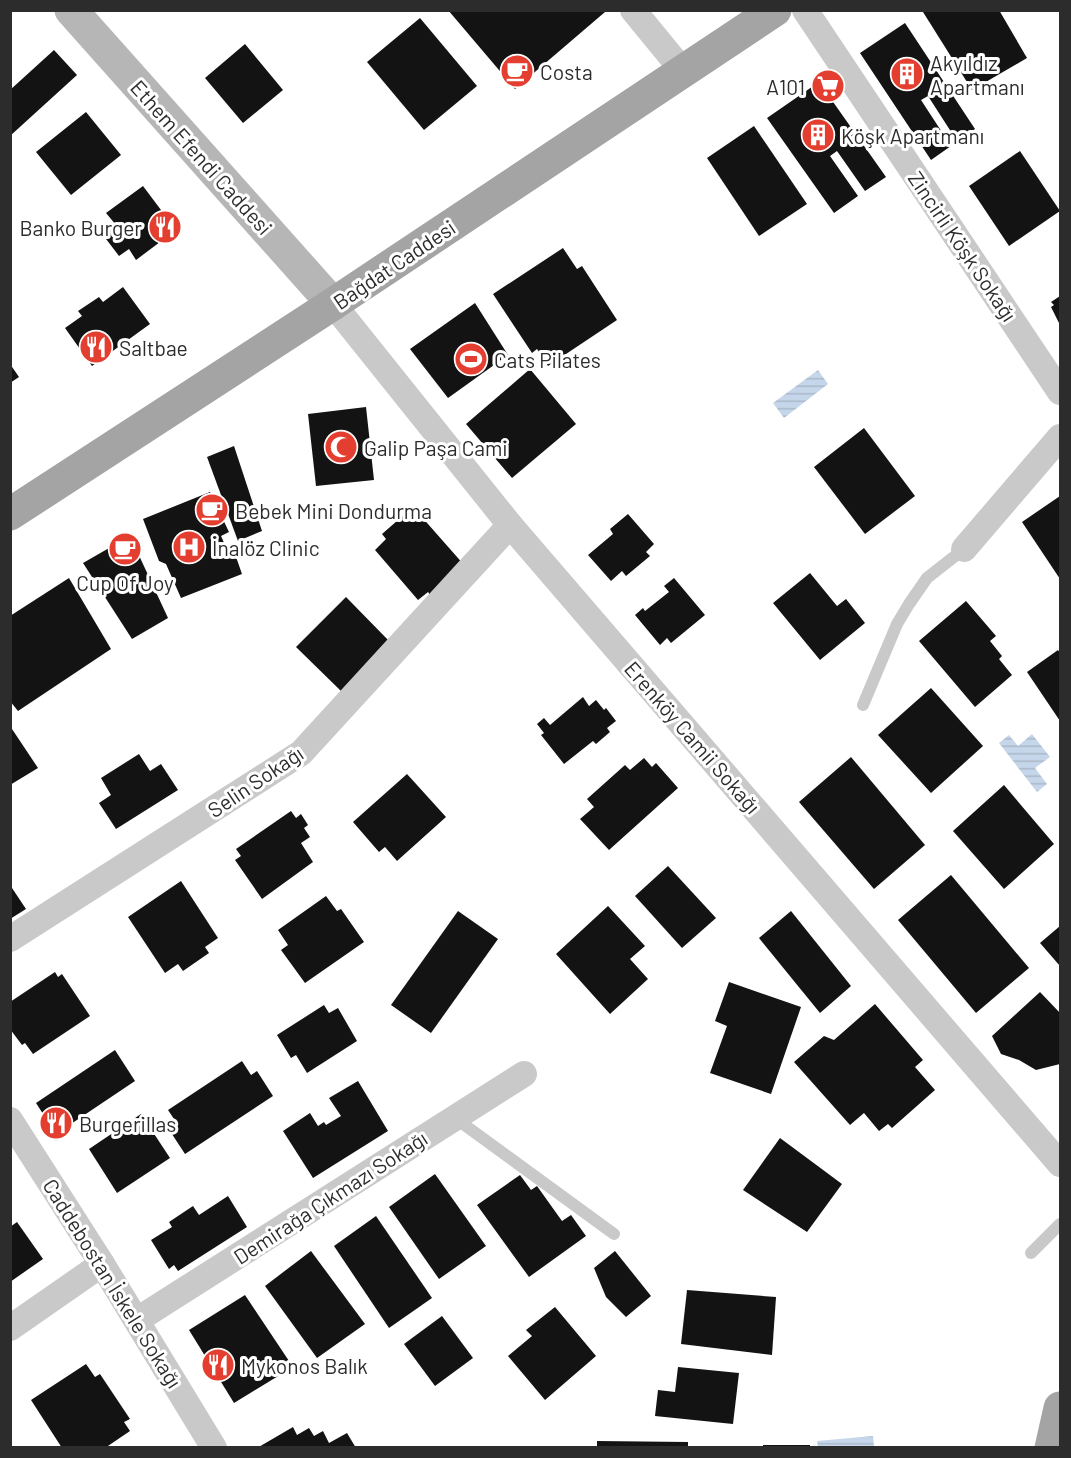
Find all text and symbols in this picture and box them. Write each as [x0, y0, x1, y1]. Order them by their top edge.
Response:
place label: Akyıldız Apartmanı [930, 50, 1025, 99]
cafe icon: Costa [499, 53, 535, 89]
building icon: Akyıldız Apartmanı [889, 56, 925, 92]
place label: Costa [540, 59, 593, 84]
supermarket icon: A101 [810, 68, 846, 104]
street label: Ethem Efendi Caddesi [126, 74, 278, 240]
place label: A101 [766, 74, 805, 99]
building icon: Köşk Apartmanı [800, 117, 836, 153]
place label: Köşk Apartmanı [841, 123, 984, 148]
street label: Zincirli Köşk Sokağı [904, 166, 1022, 326]
restaurant icon: Banko Burger [147, 209, 183, 245]
street label: Bağdat Caddesi [328, 214, 460, 314]
place label: Banko Burger [20, 215, 142, 240]
restaurant icon: Saltbae [78, 329, 114, 365]
place label: Saltbae [119, 335, 188, 360]
sports icon: Cats Pilates [453, 341, 489, 377]
place label: Cats Pilates [494, 347, 601, 372]
mosque icon: Galip Paşa Cami [323, 429, 359, 465]
place label: Galip Paşa Cami [364, 435, 508, 460]
cafe icon: Bebek Mini Dondurma [194, 492, 230, 528]
place label: Bebek Mini Dondurma [235, 498, 432, 523]
hospital icon: İnalöz Clinic [171, 529, 207, 565]
cafe icon: Cup Of Joy [107, 531, 143, 567]
place label: İnalöz Clinic [212, 535, 320, 560]
place label: Cup Of Joy [76, 570, 174, 595]
street label: Erenköy Camii Sokağı [620, 656, 766, 818]
street label: Selin Sokağı [203, 740, 307, 822]
restaurant icon: Burgerillas [38, 1105, 74, 1141]
place label: Burgerillas [79, 1111, 176, 1136]
street label: Demirağa Çıkmazı Sokağı [229, 1125, 431, 1269]
street label: Caddebostan İskele Sokağı [38, 1174, 188, 1392]
restaurant icon: Mykonos Balık [200, 1347, 236, 1383]
place label: Mykonos Balık [241, 1353, 368, 1378]

